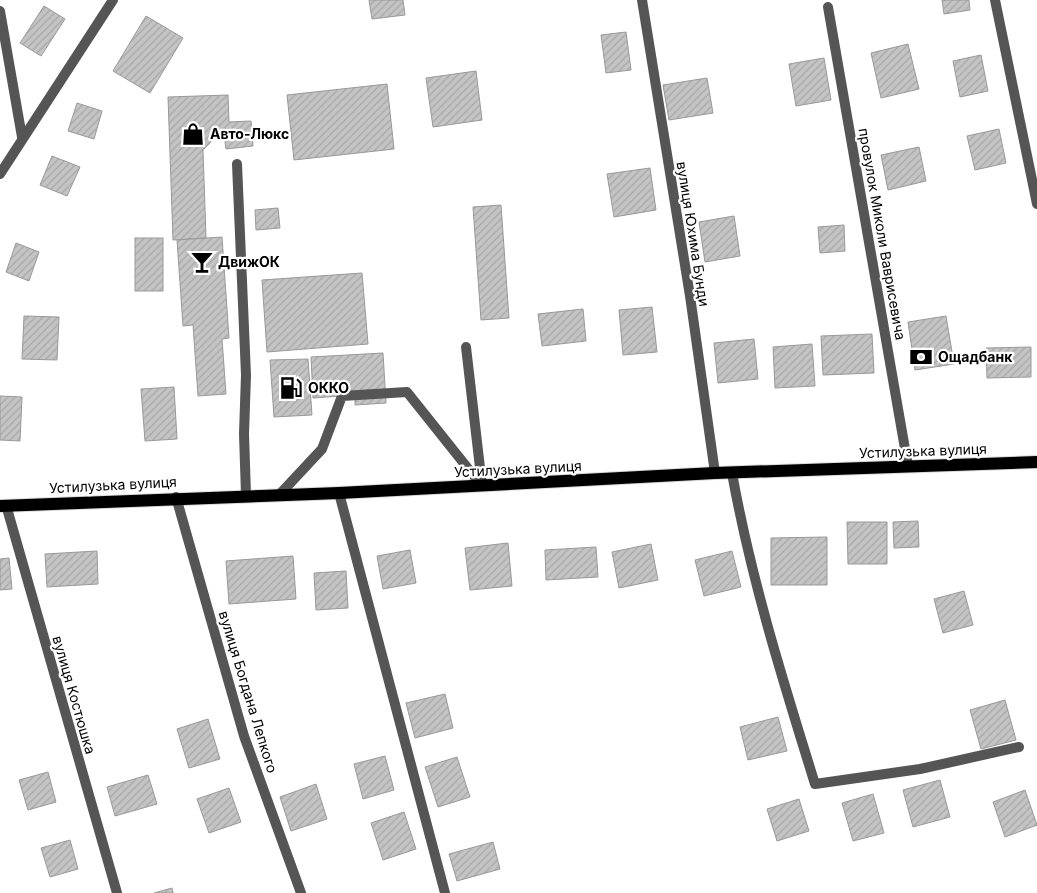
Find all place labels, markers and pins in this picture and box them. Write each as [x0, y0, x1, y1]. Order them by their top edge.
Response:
shop icon: Авто-Люкс [180, 121, 206, 147]
place label: Авто-Люкс [210, 125, 289, 142]
bar icon: ДвижОК [189, 249, 215, 275]
place label: ДвижОК [218, 253, 280, 270]
bank icon: Ощадбанк [908, 344, 934, 370]
place label: Ощадбанк [938, 348, 1013, 365]
fuel station icon: ОККО [278, 375, 304, 401]
place label: ОККО [308, 379, 349, 396]

